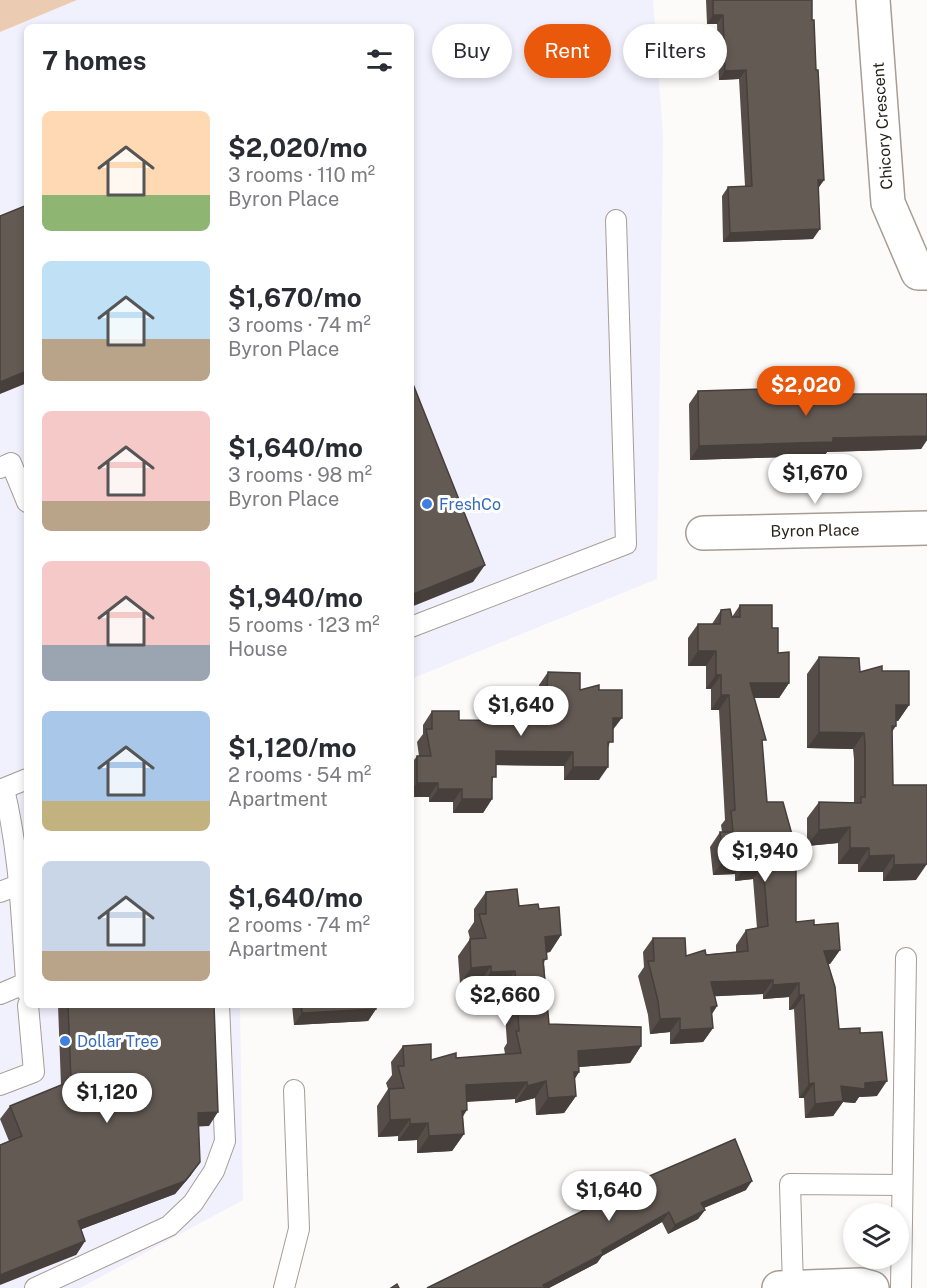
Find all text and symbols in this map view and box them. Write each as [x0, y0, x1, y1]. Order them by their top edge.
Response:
chip: Buy [432, 24, 512, 78]
chip: Rent [524, 24, 611, 78]
chip: Filters [623, 24, 727, 78]
icon: filters [363, 44, 396, 77]
text: 7 homes [42, 45, 146, 76]
street label: Chicory Crescent [869, 62, 896, 190]
text: $2,020/mo [228, 132, 368, 163]
icon: home [90, 135, 162, 207]
text: 3 rooms · 110 m² [228, 163, 375, 187]
text: Byron Place [228, 187, 339, 211]
text: $1,670/mo [228, 282, 362, 313]
icon: home [90, 285, 162, 357]
text: 3 rooms · 74 m² [228, 313, 371, 337]
text: Byron Place [228, 337, 339, 361]
pin: $2,020 [757, 366, 855, 417]
text: $2,020 [771, 373, 841, 397]
text: $1,640/mo [228, 432, 363, 463]
icon: home [90, 435, 162, 507]
pin: $1,670 [766, 454, 864, 505]
text: $1,670 [782, 461, 848, 485]
text: 3 rooms · 98 m² [228, 463, 372, 487]
text: Byron Place [228, 487, 339, 511]
place label: FreshCo [439, 495, 501, 514]
marker: FreshCo [420, 497, 434, 511]
street label: Byron Place [770, 520, 860, 541]
text: $1,940/mo [228, 582, 363, 613]
icon: home [90, 585, 162, 657]
text: 5 rooms · 123 m² [228, 613, 380, 637]
text: House [228, 637, 288, 661]
pin: $1,640 [472, 686, 570, 737]
text: $1,640 [488, 693, 554, 717]
text: $1,120/mo [228, 732, 357, 763]
icon: home [90, 735, 162, 807]
text: 2 rooms · 54 m² [228, 763, 371, 787]
text: Apartment [228, 787, 328, 811]
pin: $1,940 [716, 832, 814, 883]
text: $1,940 [732, 839, 798, 863]
text: $1,640/mo [228, 882, 363, 913]
icon: home [90, 885, 162, 957]
text: 2 rooms · 74 m² [228, 913, 370, 937]
text: Apartment [228, 937, 328, 961]
pin: $2,660 [456, 976, 554, 1027]
text: $2,660 [469, 983, 541, 1007]
place label: Dollar Tree [77, 1032, 159, 1051]
marker: Dollar Tree [58, 1034, 72, 1048]
pin: $1,120 [58, 1073, 156, 1124]
text: $1,120 [76, 1080, 138, 1104]
pin: $1,640 [560, 1171, 658, 1222]
text: $1,640 [576, 1178, 642, 1202]
map controls [843, 1203, 909, 1269]
button: layers [843, 1203, 909, 1269]

